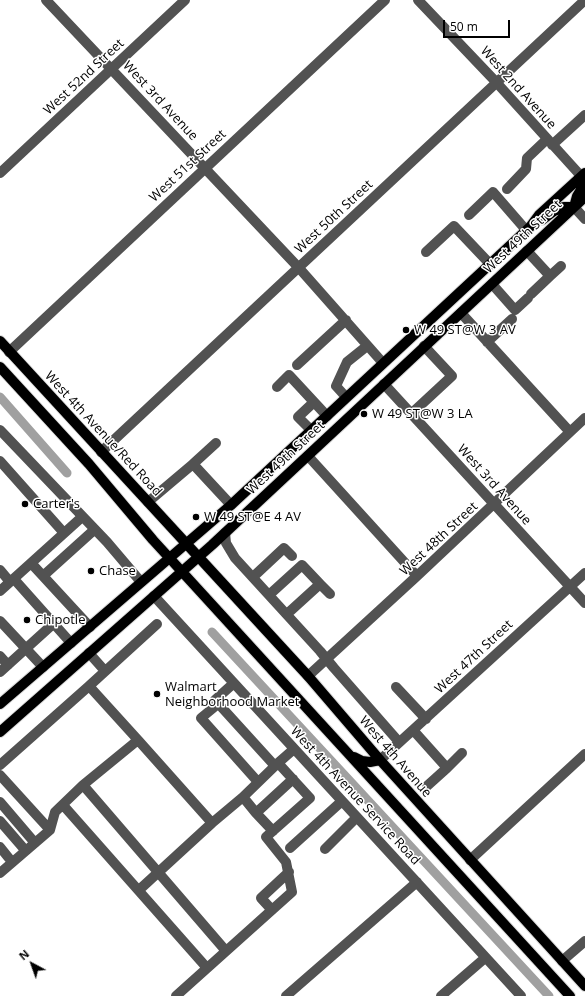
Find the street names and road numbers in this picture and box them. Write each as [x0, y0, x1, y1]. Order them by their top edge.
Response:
street label: West 52nd Street [41, 36, 127, 118]
street label: West 2nd Avenue [477, 44, 559, 132]
street label: West 3rd Avenue [119, 58, 201, 144]
street label: West 51st Street [147, 127, 229, 205]
street label: West 50th Street [292, 177, 376, 257]
street label: West 49th Street [481, 197, 565, 277]
street label: West 4th Avenue/Red Road [41, 368, 165, 500]
street label: West 49th Street [244, 418, 328, 498]
street label: West 3rd Avenue [454, 442, 534, 528]
street label: West 48th Street [397, 499, 481, 579]
street label: West 47th Street [432, 617, 516, 697]
street label: West 4th Avenue [356, 713, 434, 801]
street label: West 4th Avenue Service Road [287, 724, 423, 868]

